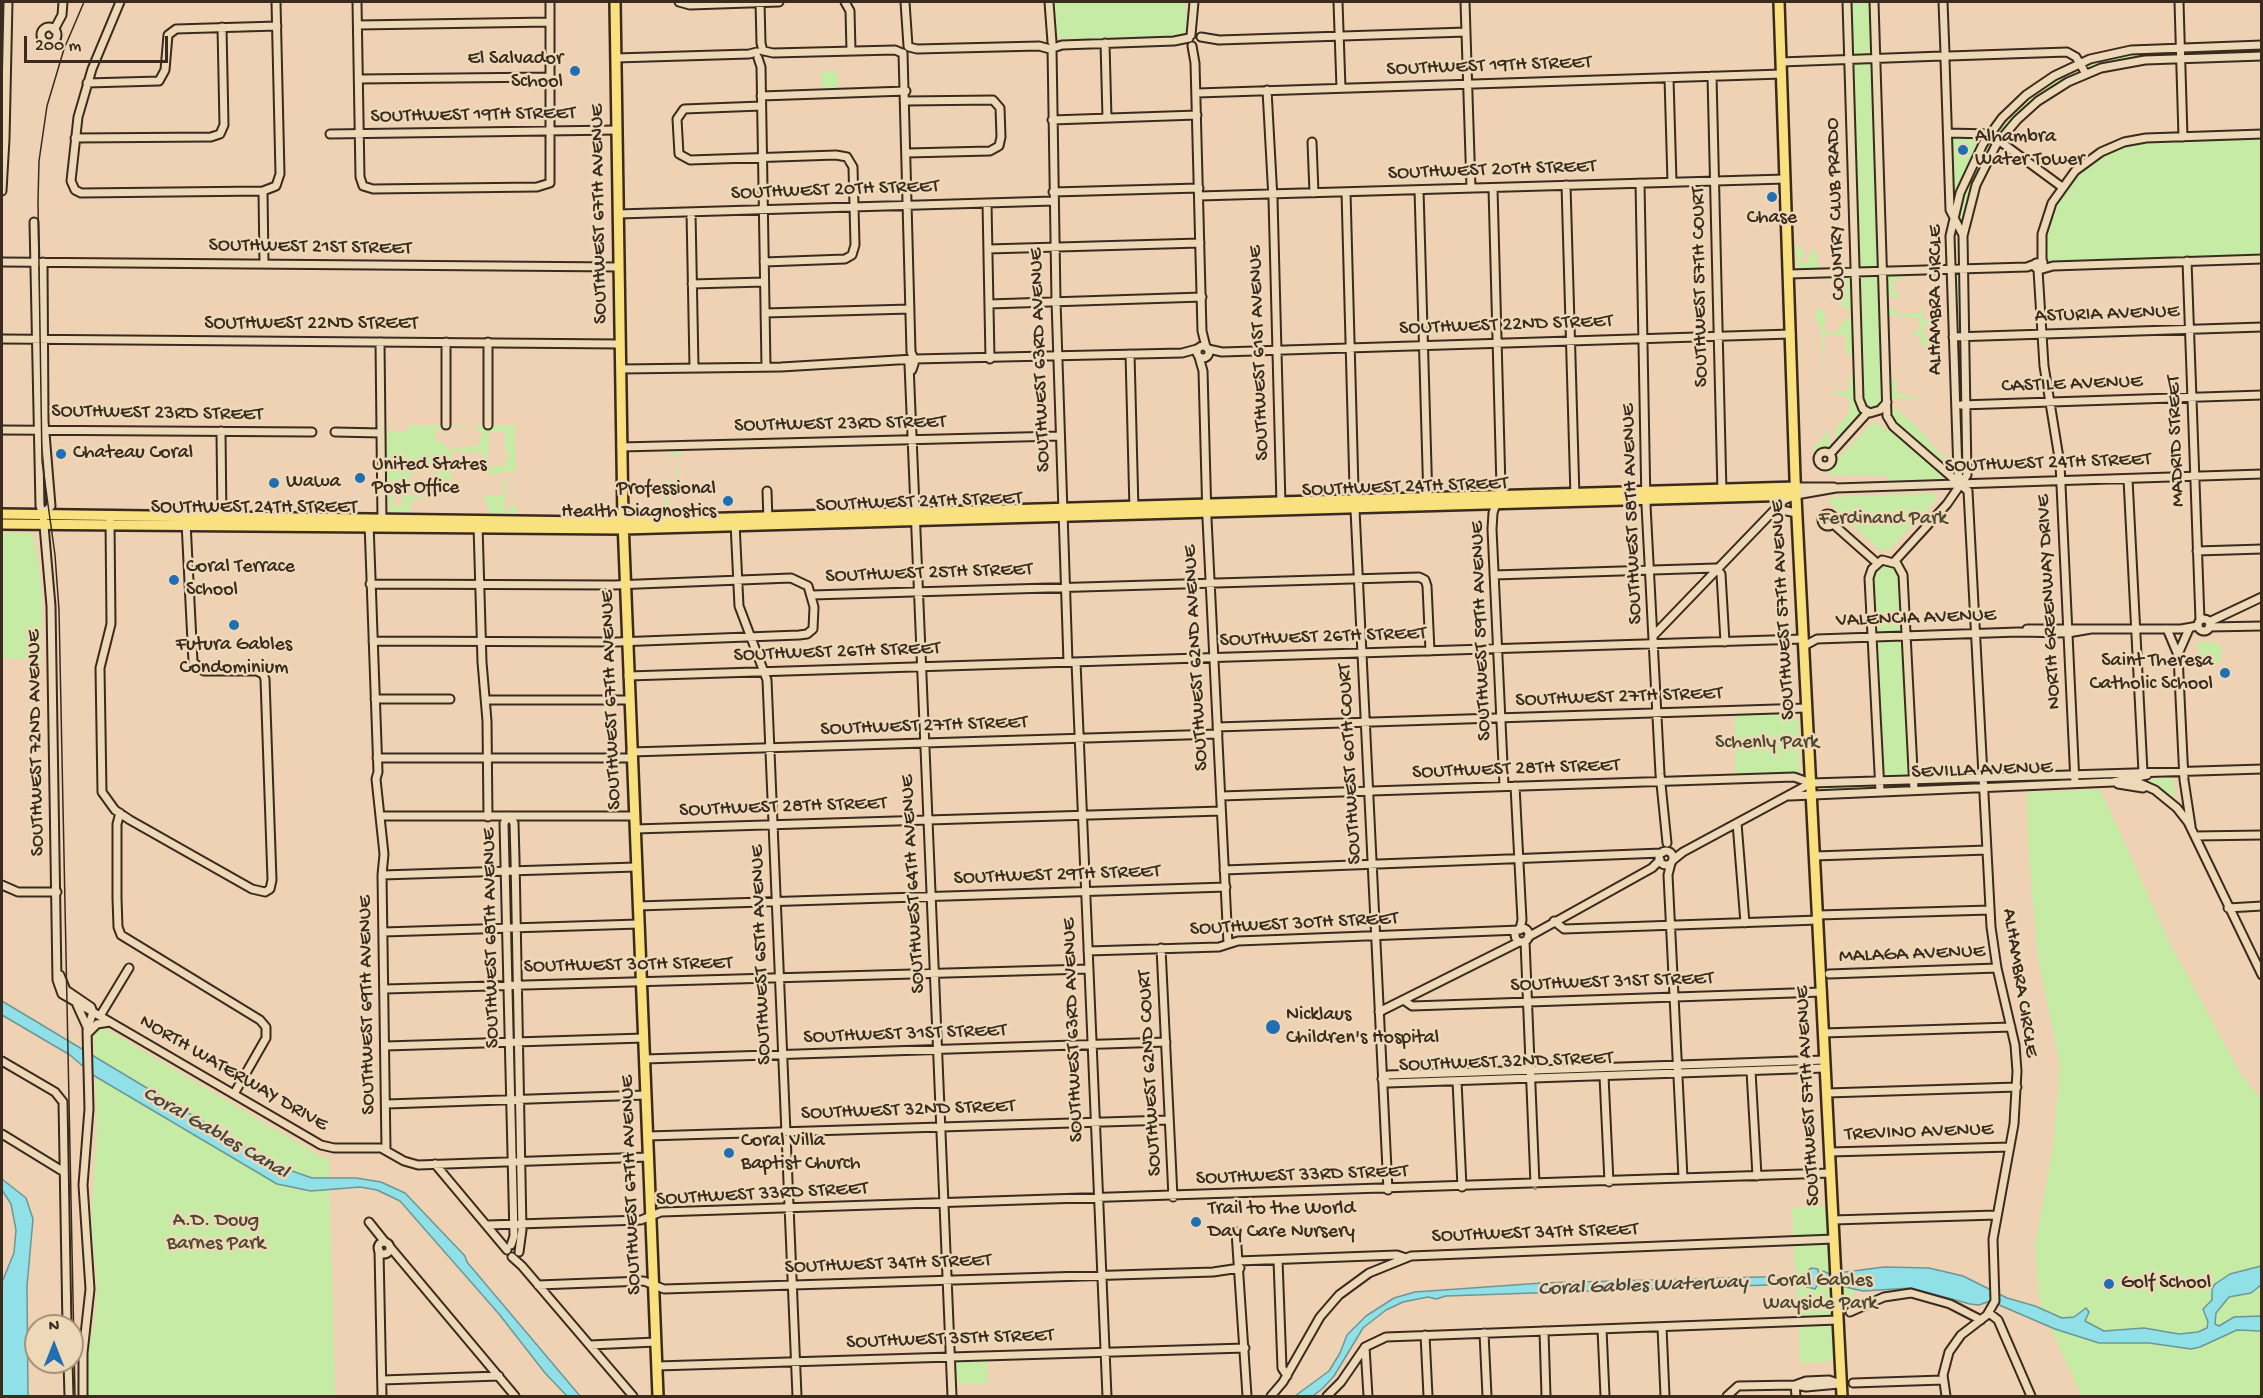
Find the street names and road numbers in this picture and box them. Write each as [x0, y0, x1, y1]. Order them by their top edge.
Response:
street label: SOUTHWEST 19TH STREET [1386, 51, 1592, 83]
street label: SOUTHWEST 19TH STREET [370, 102, 576, 130]
street label: SOUTHWEST 67TH AVENUE [586, 104, 614, 324]
street label: COUNTRY CLUB PRADO [1822, 117, 1852, 301]
street label: SOUTHWEST 20TH STREET [1388, 155, 1596, 187]
street label: SOUTHWEST 20TH STREET [731, 175, 939, 207]
street label: SOUTHWEST 57TH COURT [1687, 187, 1715, 387]
street label: ALHAMBRA CIRCLE [1925, 225, 1949, 375]
street label: SOUTHWEST 21ST STREET [208, 234, 412, 262]
street label: SOUTHWEST 61ST AVENUE [1244, 245, 1276, 461]
street label: SOUTHWEST 63RD AVENUE [1025, 247, 1057, 473]
street label: ASTURIA AVENUE [2034, 300, 2180, 330]
street label: SOUTHWEST 22ND STREET [1399, 310, 1613, 342]
street label: SOUTHWEST 22ND STREET [204, 313, 418, 337]
street label: CASTILE AVENUE [2001, 371, 2143, 399]
street label: MADRID STREET [2163, 375, 2191, 507]
street label: SOUTHWEST 23RD STREET [51, 400, 263, 428]
street label: SOUTHWEST 58TH AVENUE [1617, 403, 1649, 625]
street label: SOUTHWEST 23RD STREET [734, 411, 946, 439]
street label: SOUTHWEST 24TH STREET [1944, 448, 2152, 480]
street label: SOUTHWEST 24TH STREET [1301, 472, 1509, 504]
street label: SOUTHWEST 24TH STREET [815, 487, 1023, 519]
street label: NORTH GREENWAY DRIVE [2032, 494, 2068, 710]
street label: SOUTHWEST 24TH STREET [151, 497, 357, 521]
street label: SOUTHWEST 57TH AVENUE [1766, 499, 1802, 721]
street label: SOUTHWEST 59TH AVENUE [1466, 521, 1498, 741]
street label: SOUTHWEST 62ND AVENUE [1179, 544, 1215, 772]
street label: SOUTHWEST 25TH STREET [825, 558, 1033, 590]
street label: SOUTHWEST 67TH AVENUE [596, 590, 628, 810]
street label: VALENCIA AVENUE [1835, 604, 1997, 634]
street label: SOUTHWEST 26TH STREET [1219, 622, 1427, 654]
street label: SOUTHWEST 72ND AVENUE [23, 629, 51, 857]
street label: SOUTHWEST 26TH STREET [733, 637, 941, 669]
street label: SOUTHWEST 60TH COURT [1334, 663, 1368, 865]
street label: SOUTHWEST 27TH STREET [1515, 682, 1723, 714]
street label: SOUTHWEST 27TH STREET [820, 711, 1028, 743]
street label: SOUTHWEST 28TH STREET [1412, 754, 1620, 786]
street label: SEVILLA AVENUE [1911, 757, 2053, 785]
street label: SOUTHWEST 64TH AVENUE [896, 774, 932, 994]
street label: SOUTHWEST 28TH STREET [679, 792, 887, 824]
street label: SOUTHWEST 68TH AVENUE [478, 828, 506, 1048]
street label: SOUTHWEST 65TH AVENUE [746, 845, 778, 1065]
street label: SOUTHWEST 29TH STREET [953, 860, 1161, 892]
street label: SOUTHWEST 69TH AVENUE [354, 895, 382, 1115]
street label: ALHAMBRA CIRCLE [1995, 907, 2043, 1059]
street label: SOUTHWEST 30TH STREET [1189, 908, 1399, 942]
street label: SOUTHWEST 63RD AVENUE [1058, 917, 1090, 1143]
street label: MALAGA AVENUE [1838, 940, 1986, 970]
street label: SOUTHWEST 30TH STREET [523, 952, 733, 980]
street label: SOUTHWEST 31ST STREET [1510, 967, 1714, 999]
street label: SOUTHWEST 62ND COURT [1134, 969, 1168, 1177]
street label: SOUTHWEST 57TH AVENUE [1791, 985, 1827, 1207]
street label: NORTH WATERWAY DRIVE [135, 1010, 331, 1138]
street label: SOUTHWEST 31ST STREET [803, 1019, 1007, 1051]
street label: SOUTHWEST 32ND STREET [1399, 1047, 1613, 1079]
street label: SOUTHWEST 67TH AVENUE [616, 1075, 648, 1295]
street label: SOUTHWEST 32ND STREET [801, 1095, 1015, 1127]
street label: TREVINO AVENUE [1844, 1118, 1994, 1148]
street label: SOUTHWEST 33RD STREET [1196, 1160, 1408, 1192]
street label: SOUTHWEST 33RD STREET [655, 1177, 869, 1213]
street label: SOUTHWEST 34TH STREET [1431, 1218, 1639, 1250]
street label: SOUTHWEST 34TH STREET [784, 1249, 992, 1281]
street label: SOUTHWEST 35TH STREET [846, 1324, 1054, 1356]

